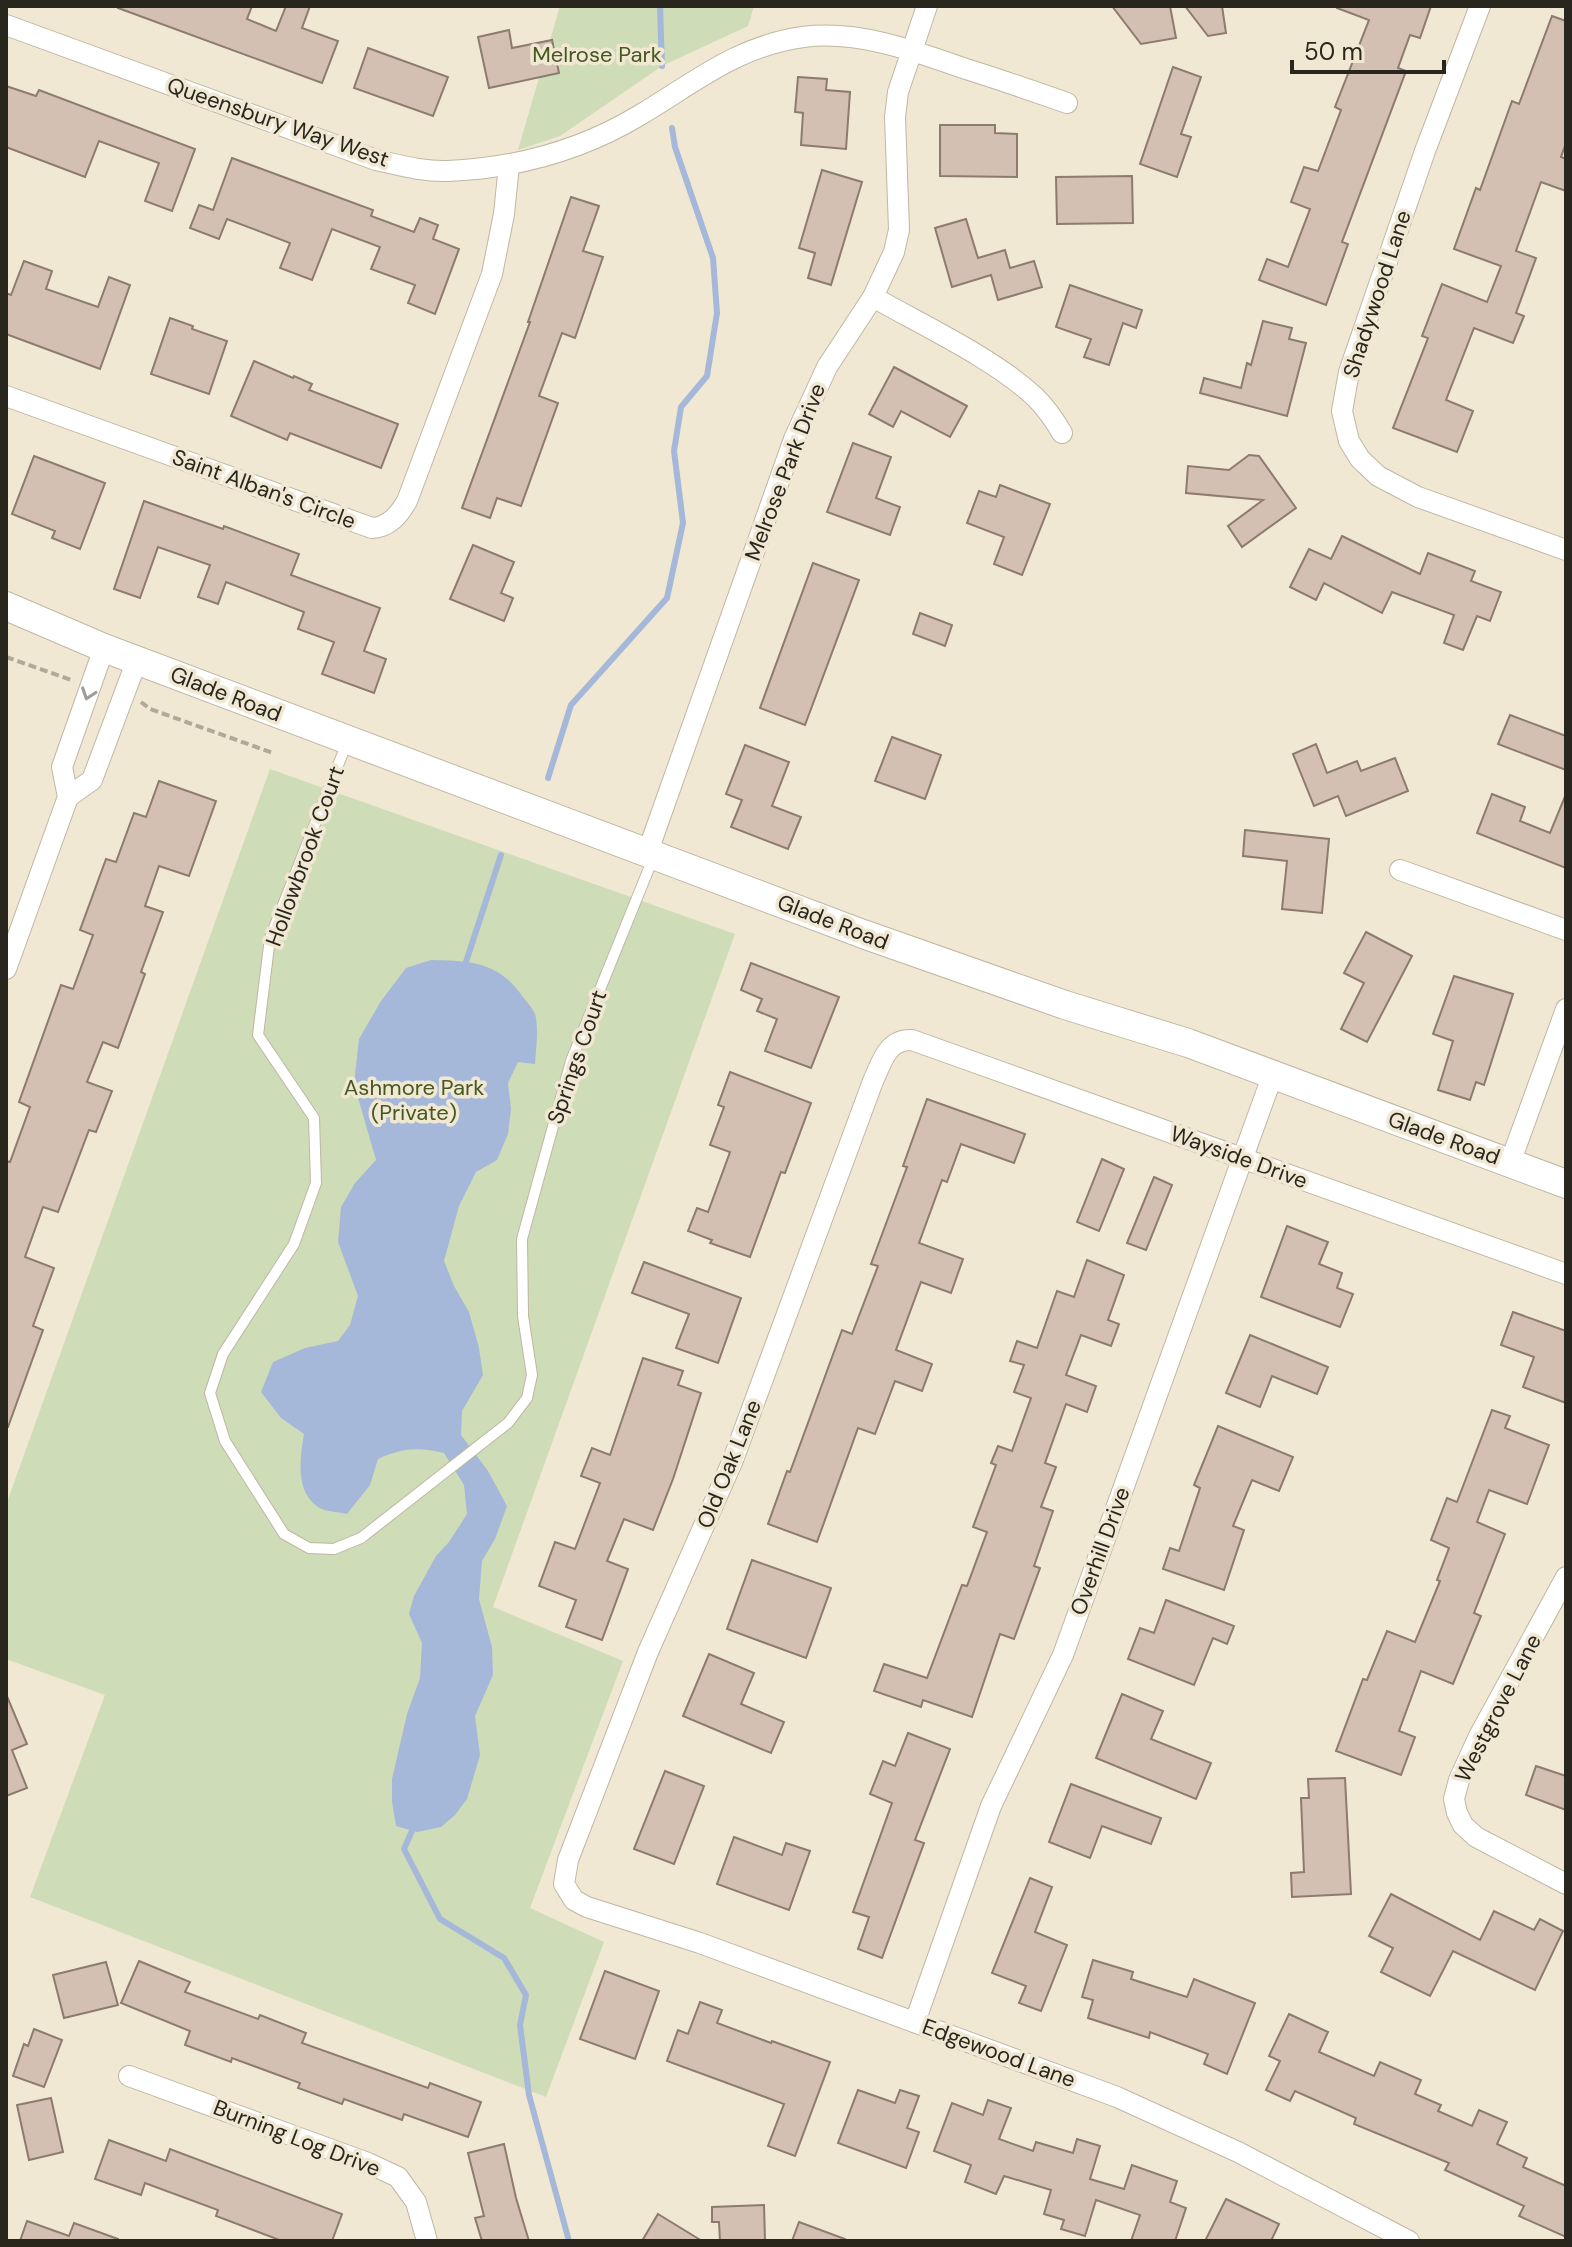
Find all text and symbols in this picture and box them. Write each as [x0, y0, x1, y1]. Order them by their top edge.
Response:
scale bar [1292, 24, 1444, 74]
text: 50 m [1304, 36, 1363, 67]
park label: Melrose Park [532, 40, 662, 69]
street label: Queensbury Way West [163, 70, 393, 174]
street label: Shadywood Lane [1336, 207, 1418, 381]
street label: Melrose Park Drive [738, 379, 832, 565]
street label: Saint Alban's Circle [168, 442, 360, 536]
street label: Glade Road [166, 660, 286, 728]
one-way arrow [81, 686, 97, 700]
street label: Hollowbrook Court [259, 762, 351, 950]
street label: Glade Road [773, 888, 893, 956]
street label: Springs Court [541, 986, 613, 1128]
park label: Ashmore Park (Private) [344, 1073, 484, 1127]
street label: Glade Road [1384, 1104, 1504, 1172]
street label: Wayside Drive [1166, 1119, 1312, 1195]
street label: Old Oak Lane [690, 1395, 768, 1533]
street label: Overhill Drive [1063, 1483, 1137, 1619]
street label: Westgrove Lane [1448, 1629, 1548, 1787]
street label: Edgewood Lane [918, 2012, 1080, 2094]
street label: Burning Log Drive [209, 2093, 385, 2183]

